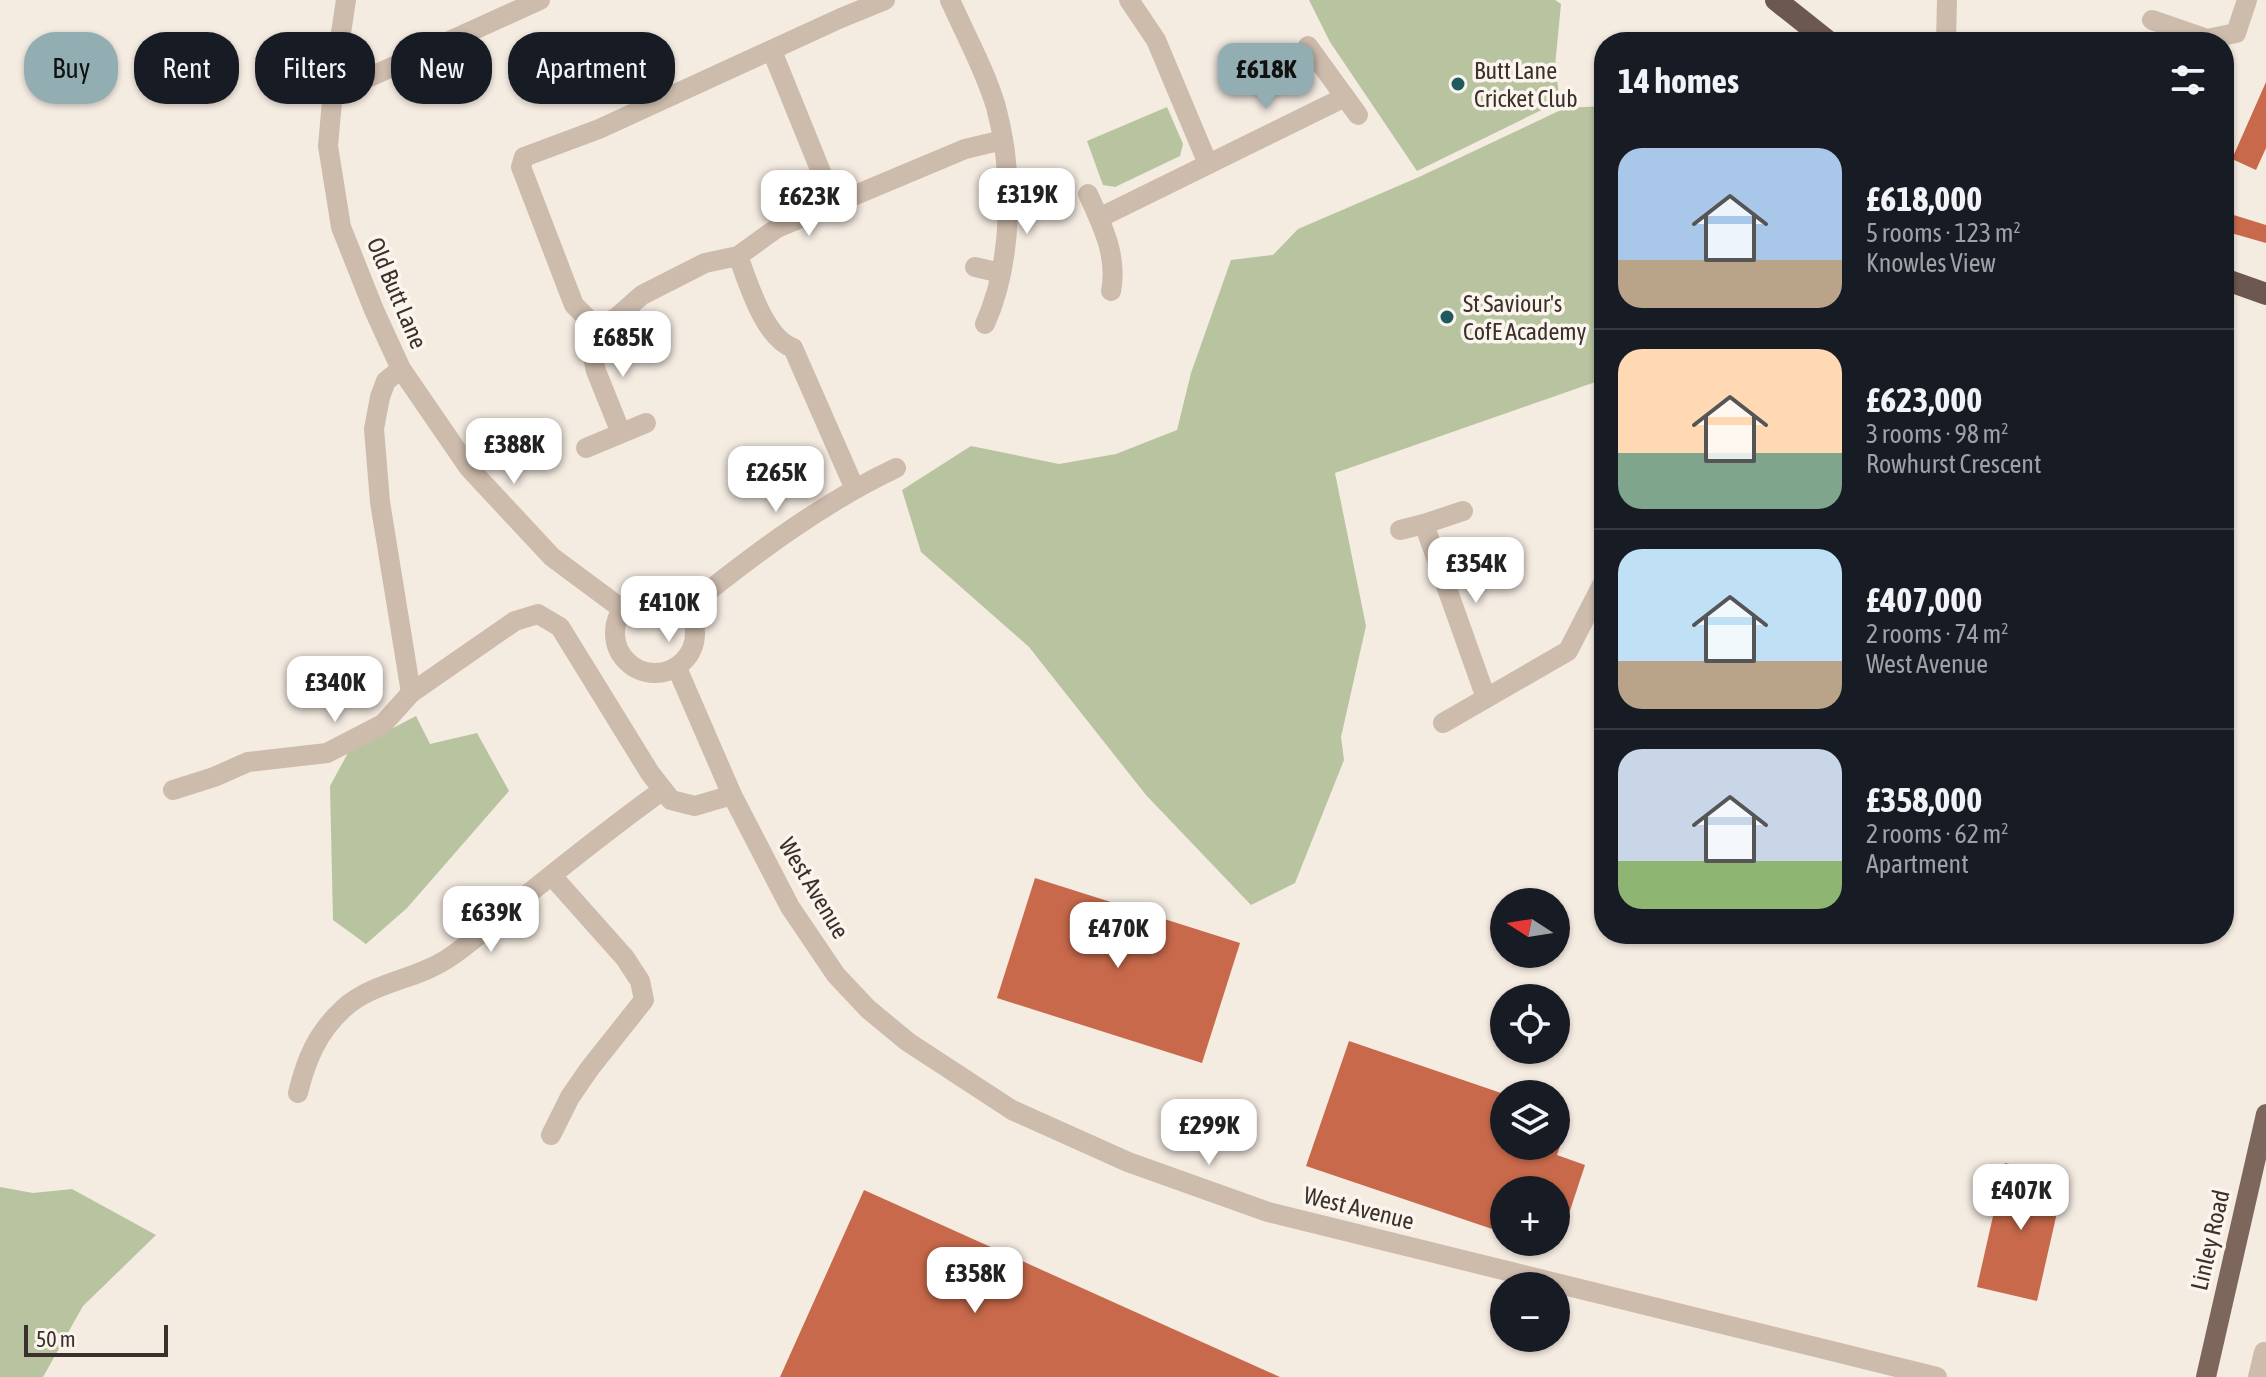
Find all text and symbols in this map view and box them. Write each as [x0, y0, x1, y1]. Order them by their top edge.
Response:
chip: Buy [24, 32, 118, 104]
chip: Rent [134, 32, 239, 104]
chip: Filters [255, 32, 375, 104]
chip: New [391, 32, 492, 104]
chip: Apartment [508, 32, 675, 104]
pin: £618K [1210, 43, 1322, 111]
text: £618K [1236, 54, 1296, 84]
place label: Butt Lane Cricket Club [1474, 57, 1578, 112]
icon: filters [2166, 58, 2210, 102]
text: 14 homes [1618, 61, 1739, 100]
marker: Butt Lane Cricket Club [1449, 75, 1467, 93]
pin: £319K [971, 168, 1083, 236]
pin: £623K [753, 170, 865, 238]
text: £319K [997, 179, 1057, 209]
text: £618,000 [1866, 179, 1982, 218]
icon: home [1682, 180, 1778, 276]
text: £623K [779, 181, 839, 211]
text: 5 rooms · 123 m² [1866, 218, 2021, 248]
street label: Old Butt Lane [362, 233, 432, 353]
text: Knowles View [1866, 248, 1996, 278]
place label: St Saviour's CofE Academy [1463, 290, 1587, 345]
marker: St Saviour's CofE Academy [1438, 308, 1456, 326]
pin: £685K [567, 311, 679, 379]
text: £685K [593, 322, 653, 352]
text: £623,000 [1866, 380, 1982, 419]
icon: home [1682, 381, 1778, 477]
pin: £388K [458, 418, 570, 486]
text: 3 rooms · 98 m² [1866, 419, 2008, 449]
text: £388K [484, 429, 544, 459]
pin: £265K [720, 446, 832, 514]
text: Rowhurst Crescent [1866, 449, 2041, 479]
text: £265K [746, 457, 806, 487]
pin: £354K [1420, 537, 1532, 605]
text: £354K [1446, 548, 1506, 578]
pin: £410K [613, 576, 725, 644]
text: £407,000 [1866, 580, 1982, 619]
icon: home [1682, 581, 1778, 677]
text: £410K [639, 587, 699, 617]
text: 2 rooms · 74 m² [1866, 619, 2008, 649]
text: West Avenue [1866, 649, 1988, 679]
pin: £340K [279, 656, 391, 724]
text: £340K [305, 667, 365, 697]
text: £358,000 [1866, 780, 1982, 819]
icon: home [1682, 781, 1778, 877]
text: 2 rooms · 62 m² [1866, 819, 2008, 849]
street label: West Avenue [773, 833, 855, 943]
text: Apartment [1866, 849, 1969, 879]
pin: £639K [435, 886, 547, 954]
north arrow [1490, 888, 1570, 968]
map controls [1490, 888, 1570, 1352]
text: £639K [461, 897, 521, 927]
pin: £470K [1062, 902, 1174, 970]
text: £470K [1088, 913, 1148, 943]
button: locate [1490, 984, 1570, 1064]
button: layers [1490, 1080, 1570, 1160]
pin: £299K [1153, 1099, 1265, 1167]
text: £299K [1179, 1110, 1239, 1140]
pin: £407K [1965, 1164, 2077, 1232]
text: £407K [1991, 1175, 2051, 1205]
button: + [1490, 1176, 1570, 1256]
street label: West Avenue [1301, 1181, 1417, 1235]
street label: Linley Road [2185, 1187, 2235, 1293]
pin: £358K [919, 1247, 1031, 1315]
text: £358K [945, 1258, 1005, 1288]
button: − [1490, 1272, 1570, 1352]
scale bar [24, 1321, 168, 1357]
text: 50 m [36, 1326, 76, 1352]

